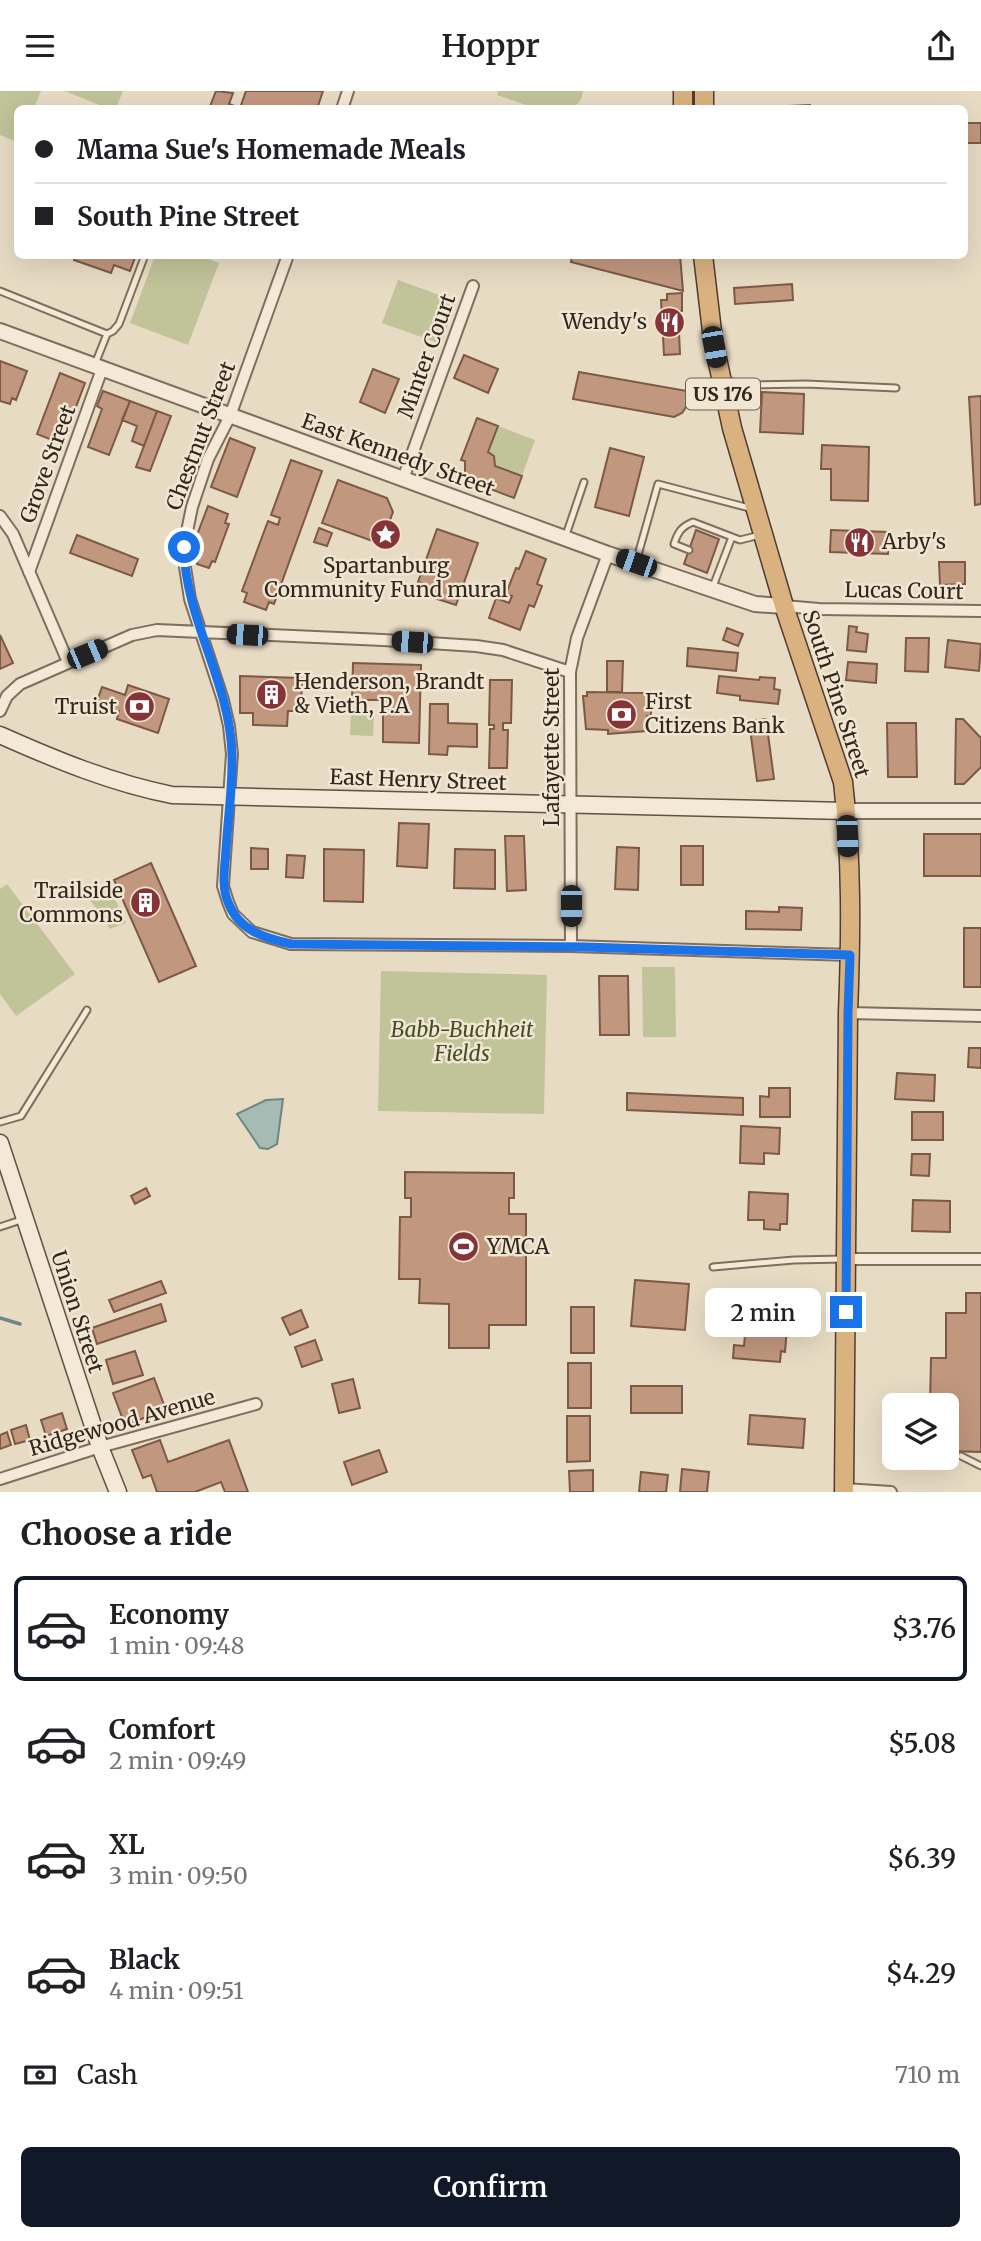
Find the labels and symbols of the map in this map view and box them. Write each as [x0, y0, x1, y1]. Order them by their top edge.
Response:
street label: Minter Court [391, 290, 462, 422]
restaurant icon: Wendy's [653, 305, 687, 339]
place label: Wendy's [561, 308, 647, 335]
car [701, 324, 728, 370]
street label: Chestnut Street [160, 358, 241, 514]
road number: US 176 [686, 379, 760, 409]
street label: Grove Street [14, 401, 81, 527]
street label: East Kennedy Street [298, 407, 498, 502]
place icon: Spartanburg Community Fund mural [369, 517, 403, 551]
restaurant icon: Arby's [842, 525, 876, 559]
place label: Arby's [881, 528, 946, 555]
route start [168, 531, 200, 563]
car [613, 546, 660, 580]
place label: Spartanburg Community Fund mural [264, 552, 508, 603]
street label: Lucas Court [844, 576, 964, 605]
street label: South Pine Street [797, 606, 876, 781]
car [226, 623, 269, 647]
car [391, 630, 434, 654]
car [64, 636, 111, 672]
street label: Lafayette Street [538, 667, 565, 827]
place label: Henderson, Brandt & Vieth, P.A [294, 668, 484, 719]
building icon: Henderson, Brandt & Vieth, P.A [254, 677, 288, 711]
place label: First Citizens Bank [645, 688, 785, 739]
bank icon: Truist [123, 690, 157, 724]
place label: Truist [55, 693, 117, 720]
bank icon: First Citizens Bank [605, 697, 639, 731]
street label: East Henry Street [329, 763, 507, 796]
car [836, 815, 859, 857]
place label: Trailside Commons [19, 877, 123, 928]
car [561, 885, 582, 927]
building icon: Trailside Commons [129, 886, 163, 920]
park label: Babb-Buchheit Fields [391, 1016, 534, 1067]
sports icon: YMCA [447, 1230, 481, 1264]
place label: YMCA [486, 1233, 550, 1260]
street label: Union Street [45, 1247, 110, 1376]
callout: 2 min [706, 1287, 822, 1337]
route end [830, 1296, 862, 1328]
street label: Ridgewood Avenue [26, 1383, 218, 1462]

